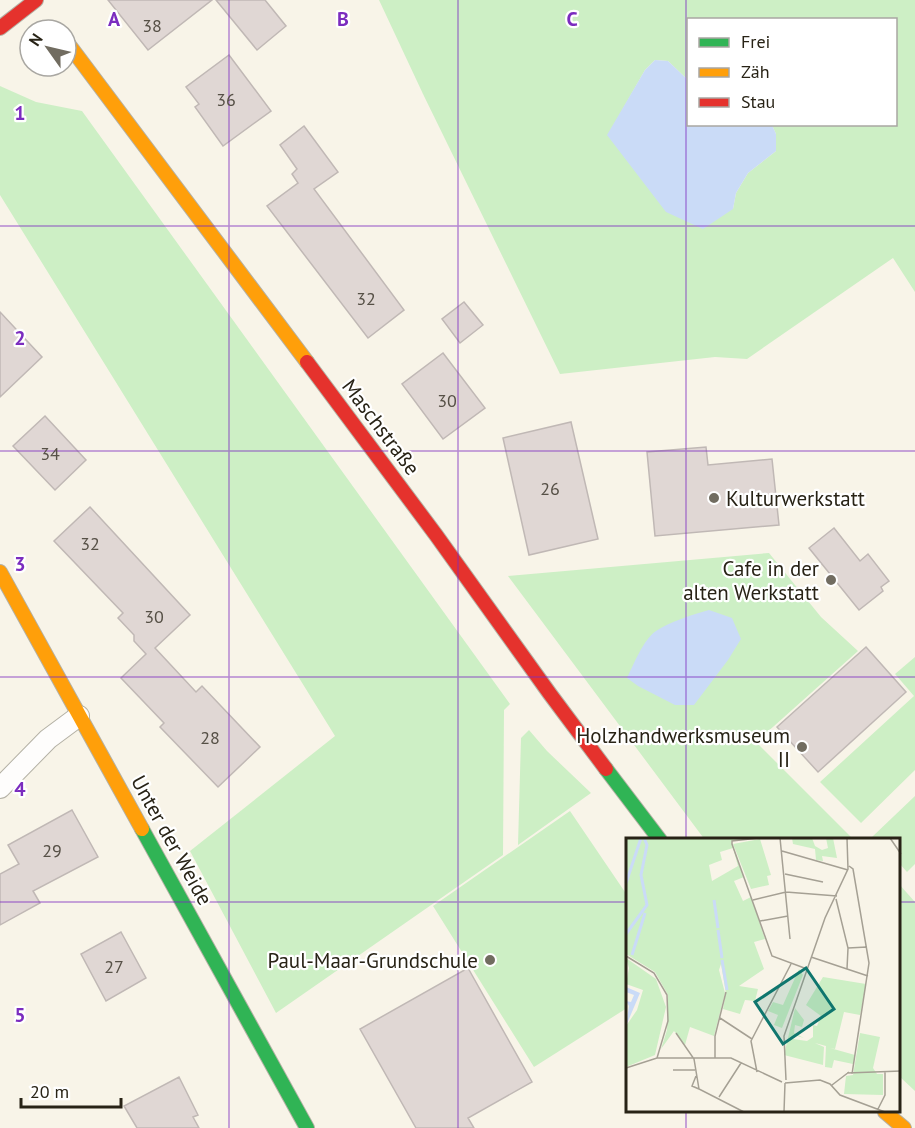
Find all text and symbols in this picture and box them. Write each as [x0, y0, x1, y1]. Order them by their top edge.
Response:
text: A [108, 6, 121, 32]
text: B [337, 6, 349, 32]
text: C [566, 6, 578, 32]
house number: 38 [142, 14, 162, 37]
north arrow [18, 18, 78, 78]
legend [687, 18, 897, 126]
text: N [24, 30, 47, 50]
text: Frei [741, 30, 770, 53]
text: Zäh [741, 60, 770, 83]
house number: 36 [216, 88, 236, 111]
text: Stau [741, 90, 775, 113]
text: 1 [14, 100, 26, 126]
house number: 32 [356, 287, 376, 310]
text: 2 [14, 325, 26, 351]
street label: Maschstraße [336, 374, 426, 480]
house number: 30 [437, 389, 457, 412]
house number: 34 [40, 442, 60, 465]
house number: 26 [540, 477, 560, 500]
place label: Kulturwerkstatt [726, 485, 865, 512]
marker: Kulturwerkstatt [707, 491, 721, 505]
house number: 32 [80, 532, 100, 555]
text: 3 [14, 551, 26, 577]
place label: Cafe in der alten Werkstatt [683, 555, 819, 606]
marker: Cafe in der alten Werkstatt [824, 573, 838, 587]
house number: 30 [144, 605, 164, 628]
place label: Holzhandwerksmuseum II [576, 722, 790, 773]
house number: 28 [200, 726, 220, 749]
marker: Holzhandwerksmuseum II [795, 740, 809, 754]
street label: Unter der Weide [125, 770, 219, 910]
text: 4 [14, 776, 26, 802]
inset map [626, 838, 900, 1113]
house number: 29 [42, 839, 62, 862]
place label: Paul-Maar-Grundschule [267, 947, 478, 974]
marker: Paul-Maar-Grundschule [483, 953, 497, 967]
house number: 27 [104, 955, 124, 978]
text: 5 [14, 1002, 26, 1028]
scale bar [21, 1071, 122, 1109]
text: 20 m [30, 1080, 69, 1103]

